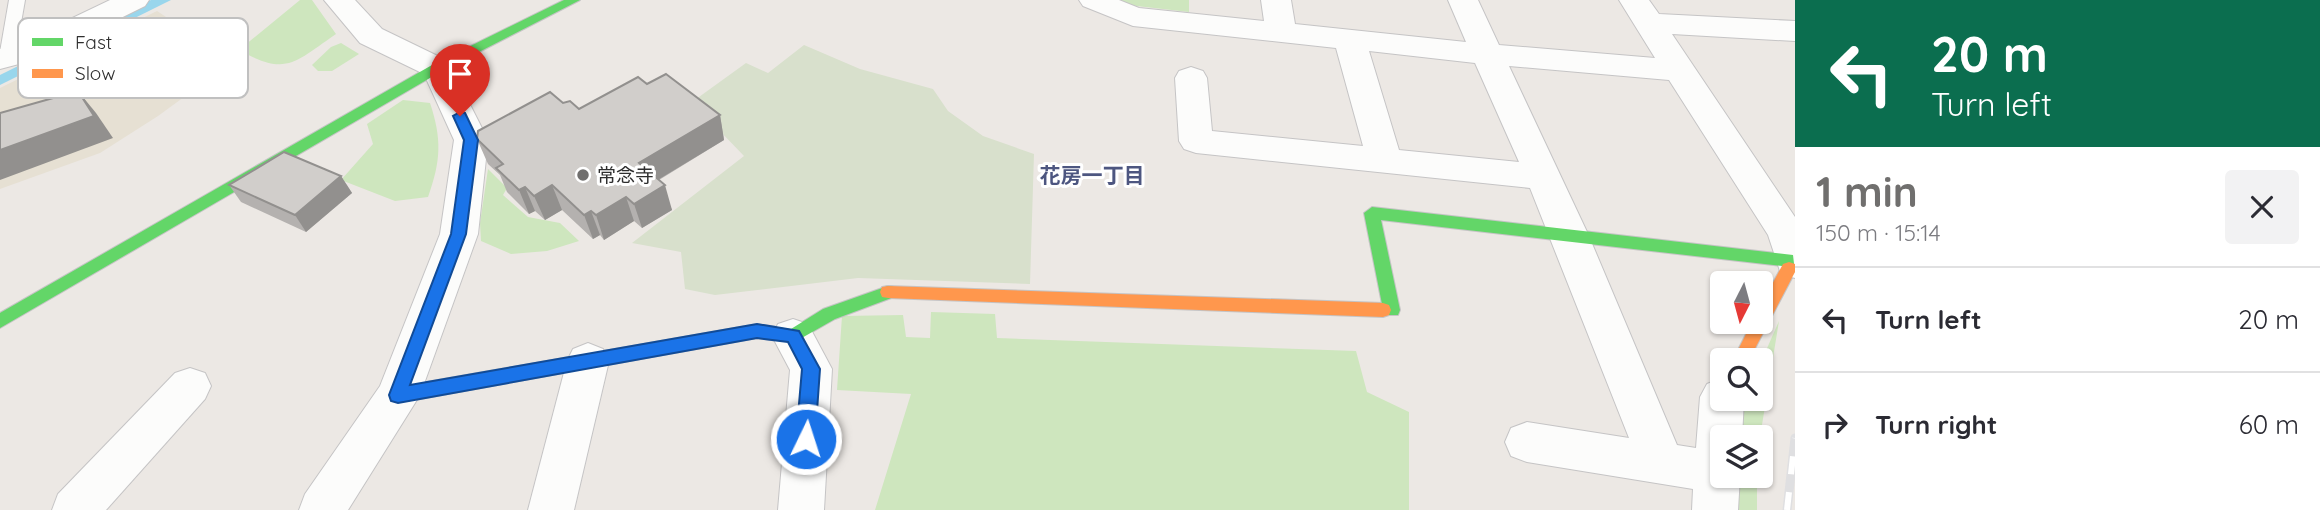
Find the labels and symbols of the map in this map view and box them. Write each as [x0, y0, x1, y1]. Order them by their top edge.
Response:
legend [18, 18, 248, 98]
text: Fast [75, 30, 112, 54]
pin [430, 44, 490, 116]
text: Slow [75, 61, 116, 85]
district label: 花房一丁目 [1040, 162, 1145, 188]
place label: 常念寺 [597, 163, 654, 187]
marker: 常念寺 [575, 167, 591, 183]
north arrow [1710, 271, 1773, 334]
position arrow [769, 402, 843, 476]

